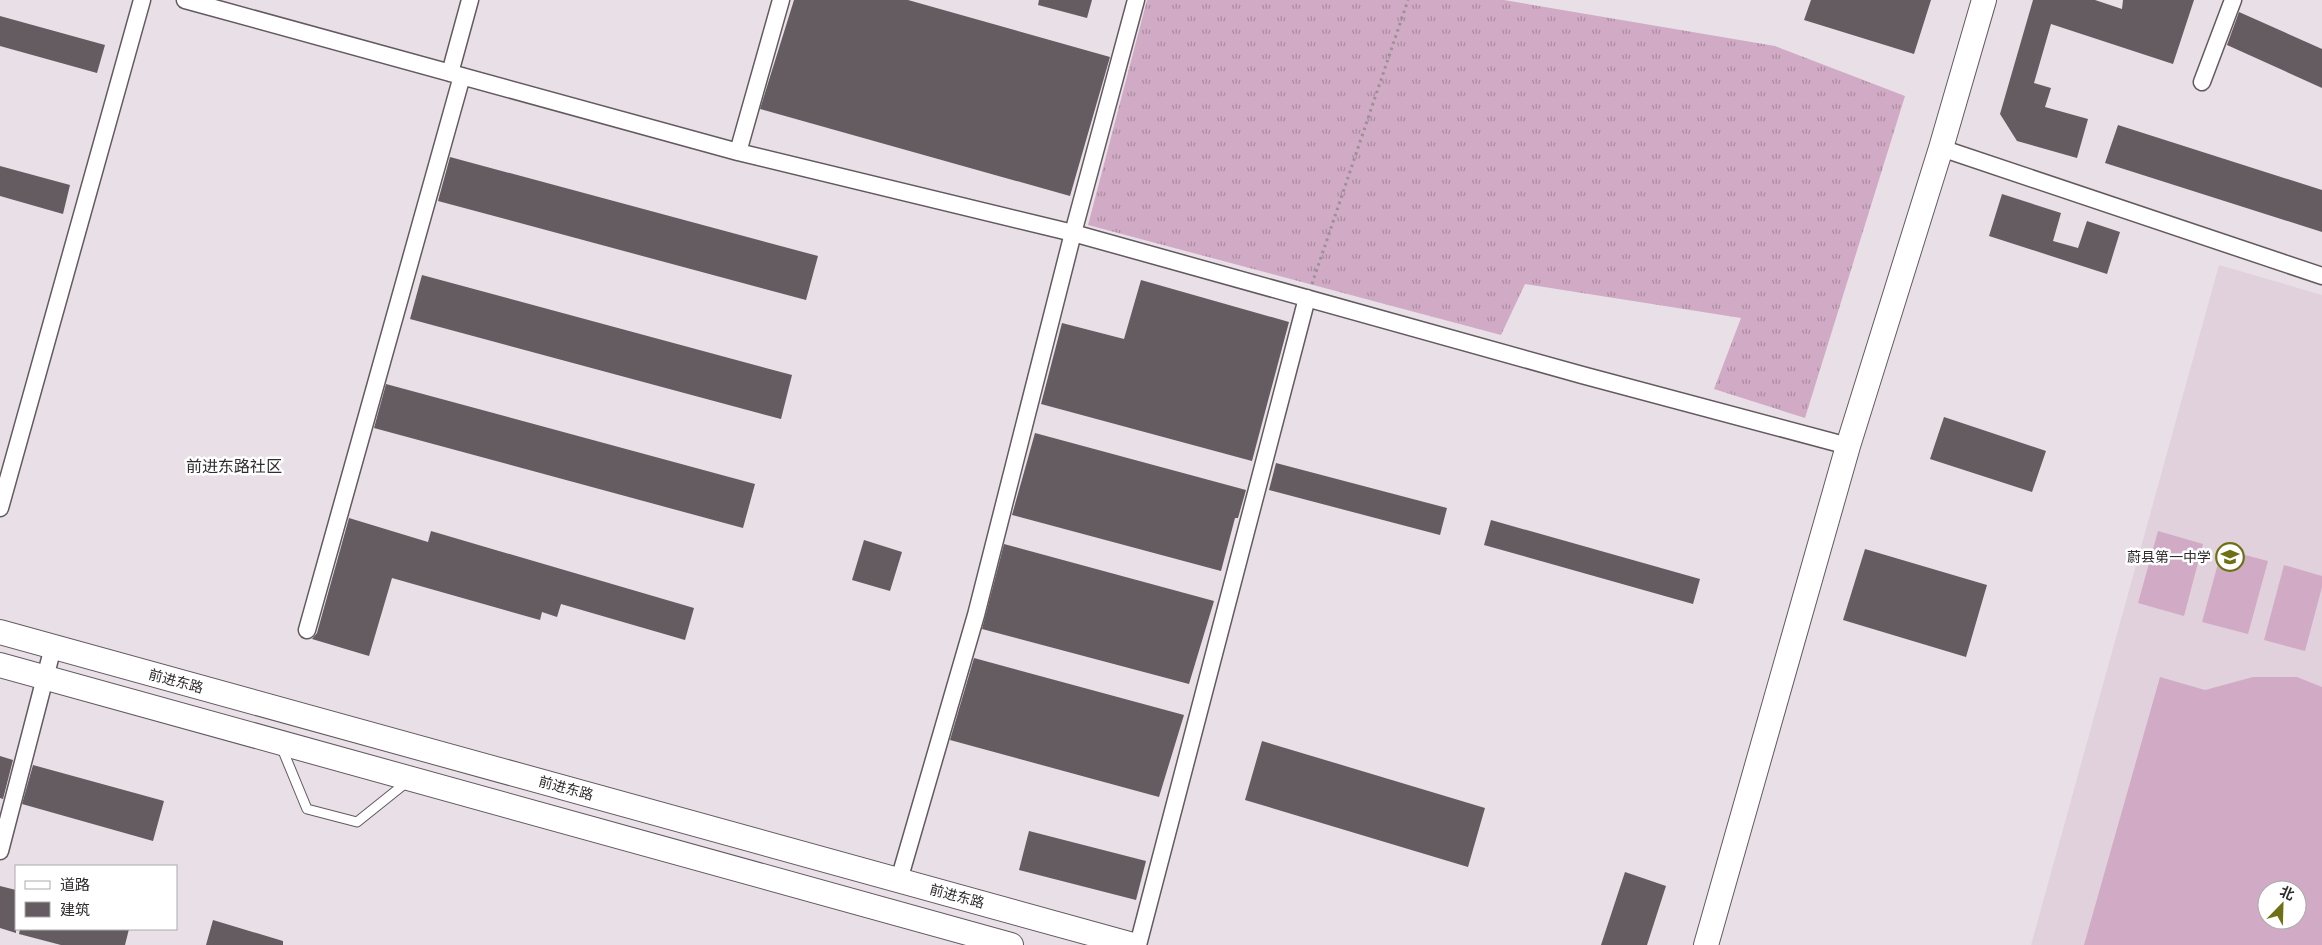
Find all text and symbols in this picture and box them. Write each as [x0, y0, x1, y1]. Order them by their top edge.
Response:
district label: 前进东路社区 [186, 457, 282, 476]
school or university icon: 蔚县第一中学 [2215, 542, 2245, 572]
place label: 蔚县第一中学 [2127, 549, 2211, 565]
street label: 前进东路 [147, 666, 205, 696]
street label: 前进东路 [537, 773, 595, 803]
legend [15, 865, 178, 930]
text: 道路 [60, 876, 90, 894]
north arrow [2257, 880, 2307, 930]
street label: 前进东路 [928, 881, 986, 911]
text: 北 [2278, 883, 2297, 903]
text: 建筑 [60, 901, 90, 919]

